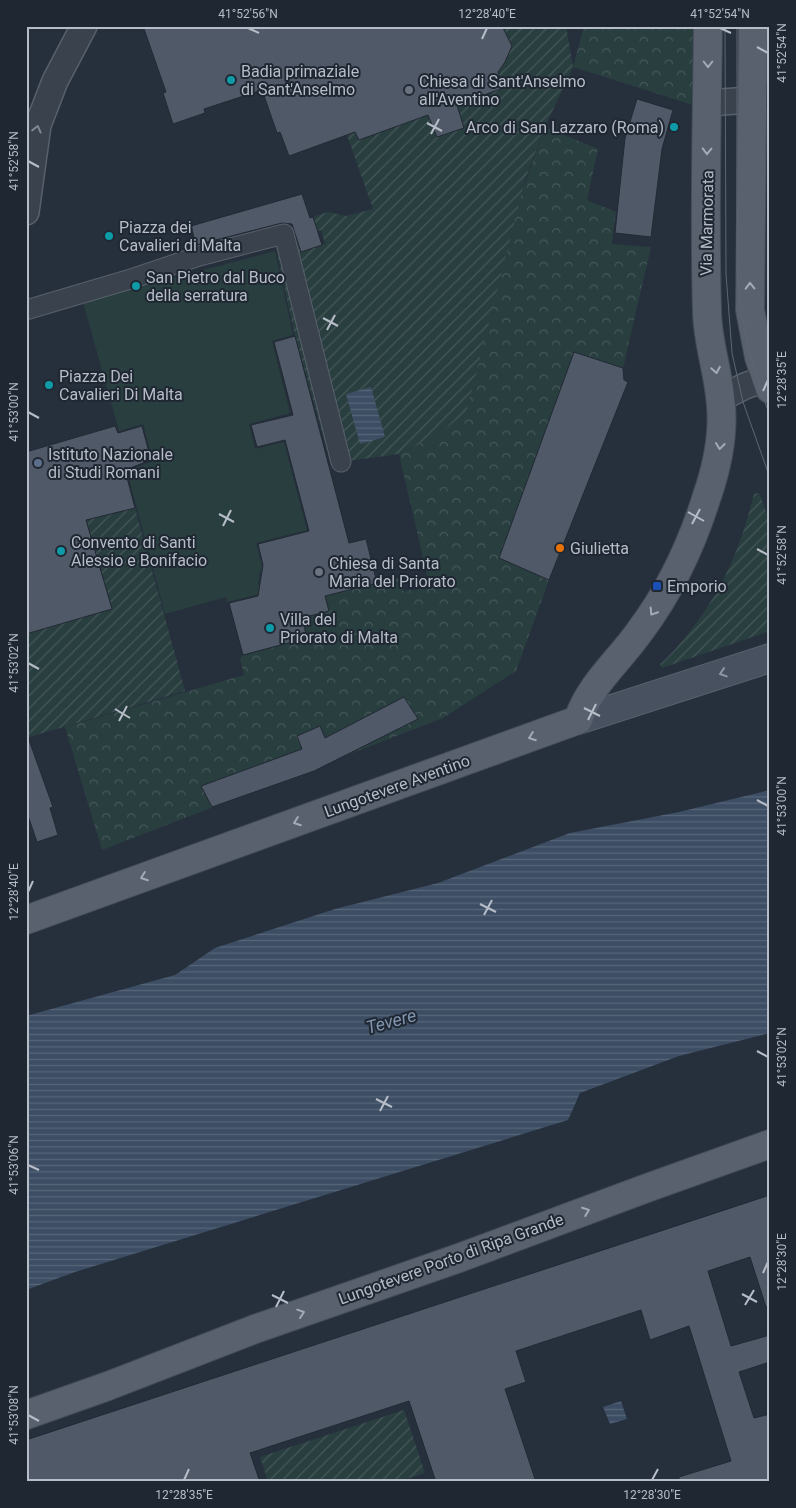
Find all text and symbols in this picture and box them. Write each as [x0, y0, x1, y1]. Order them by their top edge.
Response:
text: 41°52'56"N [218, 7, 278, 21]
text: 12°28'40"E [458, 7, 516, 21]
text: 41°52'54"N [690, 7, 750, 21]
text: 41°52'54"N [775, 23, 789, 83]
one-way arrow [703, 61, 713, 69]
place label: Badia primaziale di Sant'Anselmo [241, 62, 359, 99]
place label: Chiesa di Sant'Anselmo all'Aventino [419, 72, 586, 109]
marker: Badia primaziale di Sant'Anselmo [225, 74, 237, 86]
marker: Chiesa di Sant'Anselmo all'Aventino [403, 84, 415, 96]
place label: Arco di San Lazzaro (Roma) [466, 118, 664, 137]
marker: Arco di San Lazzaro (Roma) [668, 121, 680, 133]
one-way arrow [32, 125, 42, 133]
text: 41°52'58"N [7, 131, 21, 191]
one-way arrow [702, 148, 713, 156]
street label: Via Marmorata [697, 170, 717, 276]
place label: Piazza dei Cavalieri di Malta [119, 218, 241, 255]
marker: Piazza dei Cavalieri di Malta [103, 230, 115, 242]
place label: San Pietro dal Buco della serratura [146, 268, 285, 305]
marker: San Pietro dal Buco della serratura [130, 280, 142, 292]
one-way arrow [745, 281, 755, 289]
text: 12°28'35"E [775, 351, 789, 409]
one-way arrow [710, 366, 721, 375]
place label: Piazza Dei Cavalieri Di Malta [59, 367, 183, 404]
marker: Piazza Dei Cavalieri Di Malta [43, 379, 55, 391]
text: 41°53'00"N [7, 382, 21, 442]
one-way arrow [715, 443, 726, 451]
place label: Istituto Nazionale di Studi Romani [48, 445, 173, 482]
marker: Istituto Nazionale di Studi Romani [32, 457, 44, 469]
text: 41°52'58"N [775, 525, 789, 585]
place label: Convento di Santi Alessio e Bonifacio [71, 533, 207, 570]
place label: Giulietta [570, 539, 629, 558]
marker: Giulietta [554, 542, 566, 554]
marker: Convento di Santi Alessio e Bonifacio [55, 545, 67, 557]
place label: Chiesa di Santa Maria del Priorato [329, 554, 456, 591]
marker: Chiesa di Santa Maria del Priorato [313, 566, 325, 578]
place label: Emporio [667, 577, 727, 596]
marker: Emporio [651, 580, 663, 592]
one-way arrow [650, 607, 660, 616]
place label: Villa del Priorato di Malta [280, 610, 398, 647]
marker: Villa del Priorato di Malta [264, 622, 276, 634]
text: 41°53'02"N [7, 633, 21, 693]
one-way arrow [720, 668, 728, 678]
one-way arrow [528, 731, 537, 741]
street label: Lungotevere Aventino [322, 751, 472, 821]
text: 41°53'00"N [775, 776, 789, 836]
one-way arrow [293, 816, 302, 826]
text: 12°28'40"E [7, 863, 21, 921]
one-way arrow [140, 871, 149, 881]
water label: Tevere [364, 1004, 418, 1038]
text: 41°53'02"N [775, 1027, 789, 1087]
text: 41°53'06"N [7, 1135, 21, 1195]
one-way arrow [581, 1206, 589, 1216]
street label: Lungotevere Porto di Ripa Grande [336, 1209, 566, 1309]
text: 12°28'30"E [775, 1233, 789, 1291]
one-way arrow [296, 1309, 305, 1319]
text: 41°53'08"N [7, 1385, 21, 1445]
text: 12°28'35"E [155, 1488, 213, 1502]
text: 12°28'30"E [623, 1488, 681, 1502]

